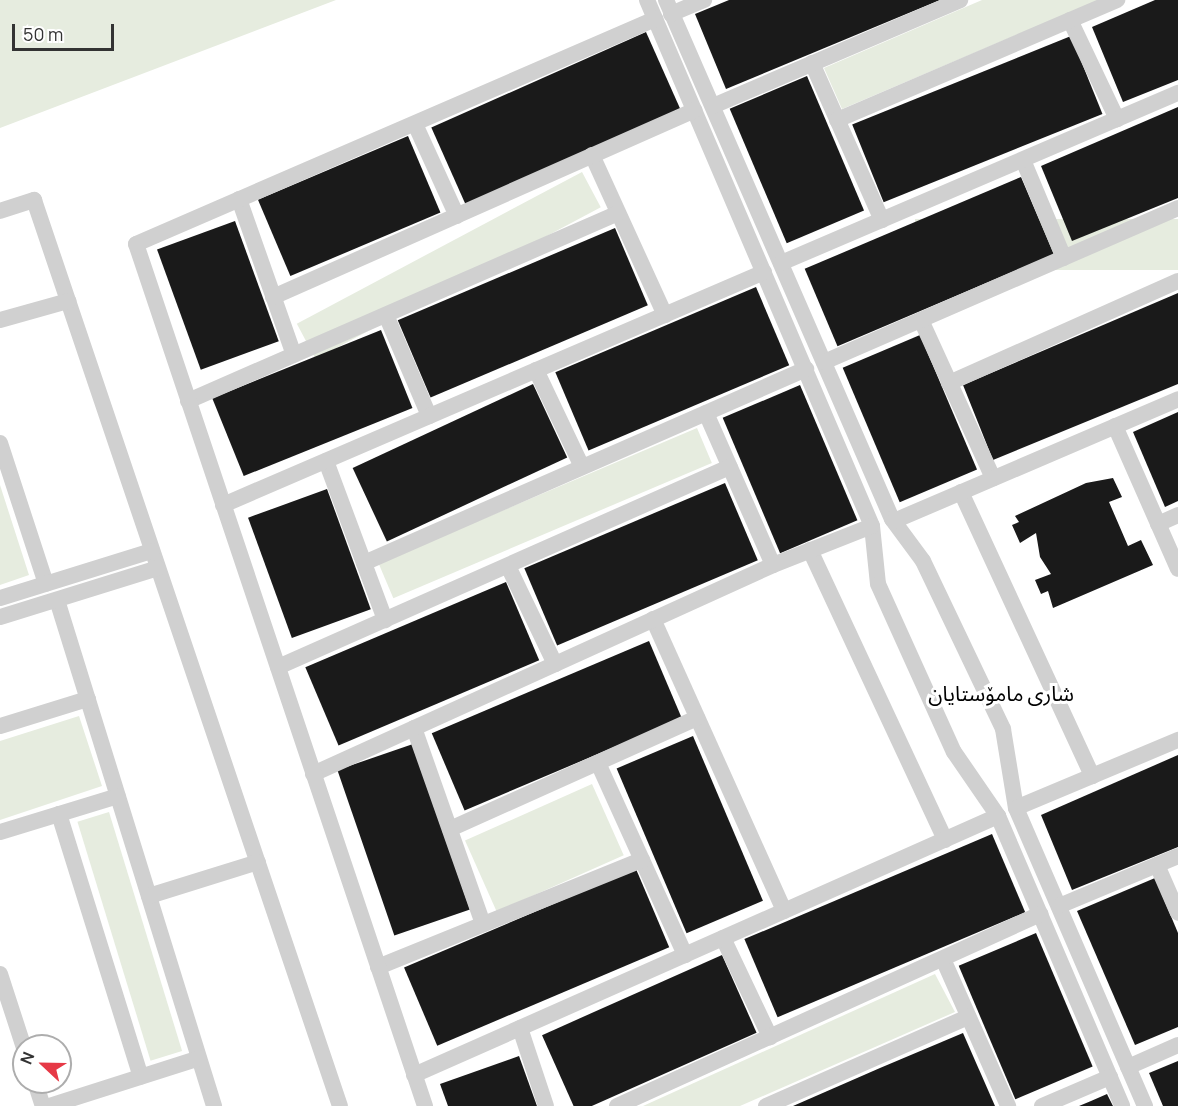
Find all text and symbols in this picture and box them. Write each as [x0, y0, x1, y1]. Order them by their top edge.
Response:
scale bar [15, 12, 117, 50]
text: 50 m [23, 22, 63, 46]
district label: شاری مامۆستایان [928, 680, 1074, 706]
north arrow [12, 1034, 72, 1094]
text: N [15, 1049, 40, 1067]

